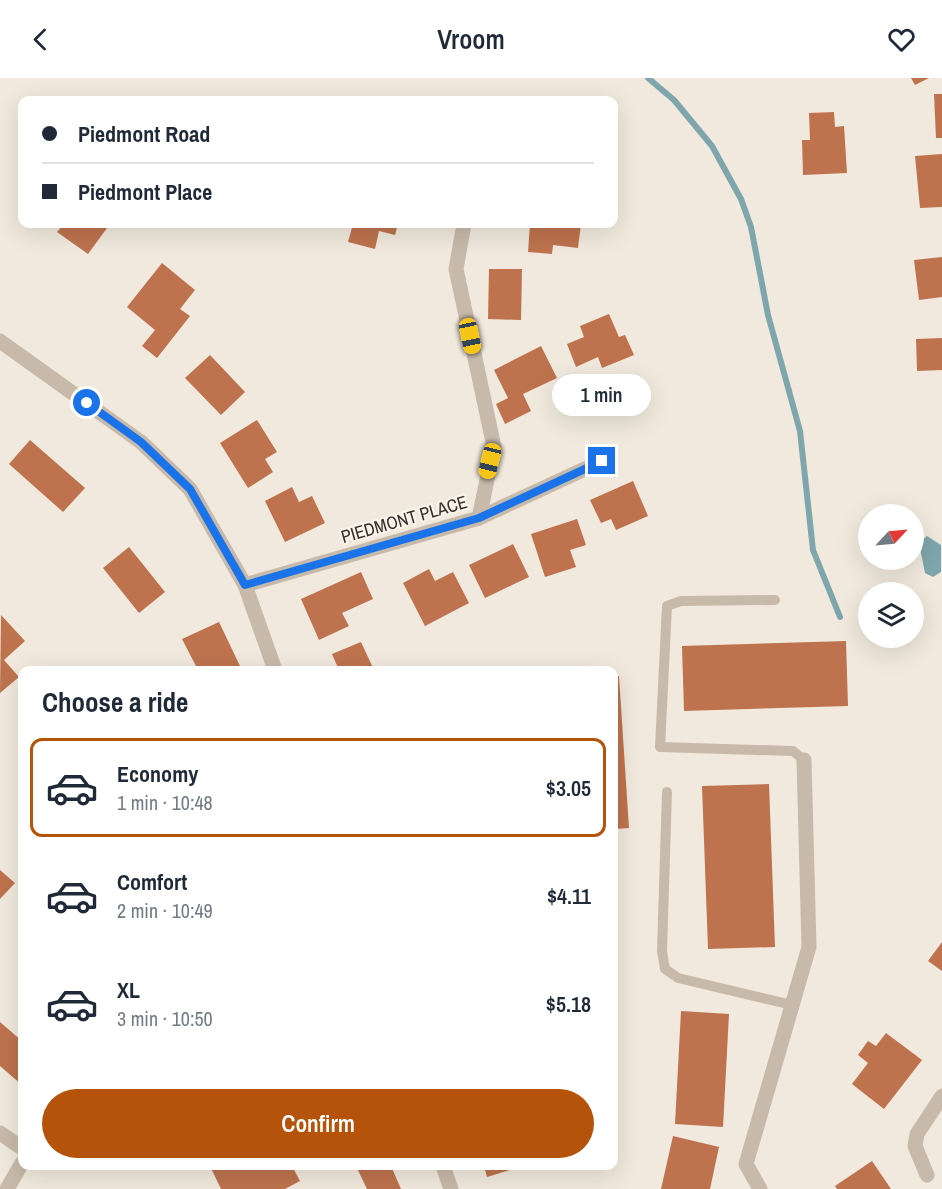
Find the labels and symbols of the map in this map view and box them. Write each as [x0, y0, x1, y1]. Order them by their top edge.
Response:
car [457, 317, 483, 355]
callout: 1 min [552, 374, 652, 416]
route start [73, 389, 100, 416]
car [477, 441, 503, 481]
route end [588, 447, 615, 474]
street label: PIEDMONT PLACE [338, 489, 470, 549]
north arrow [858, 504, 924, 570]

